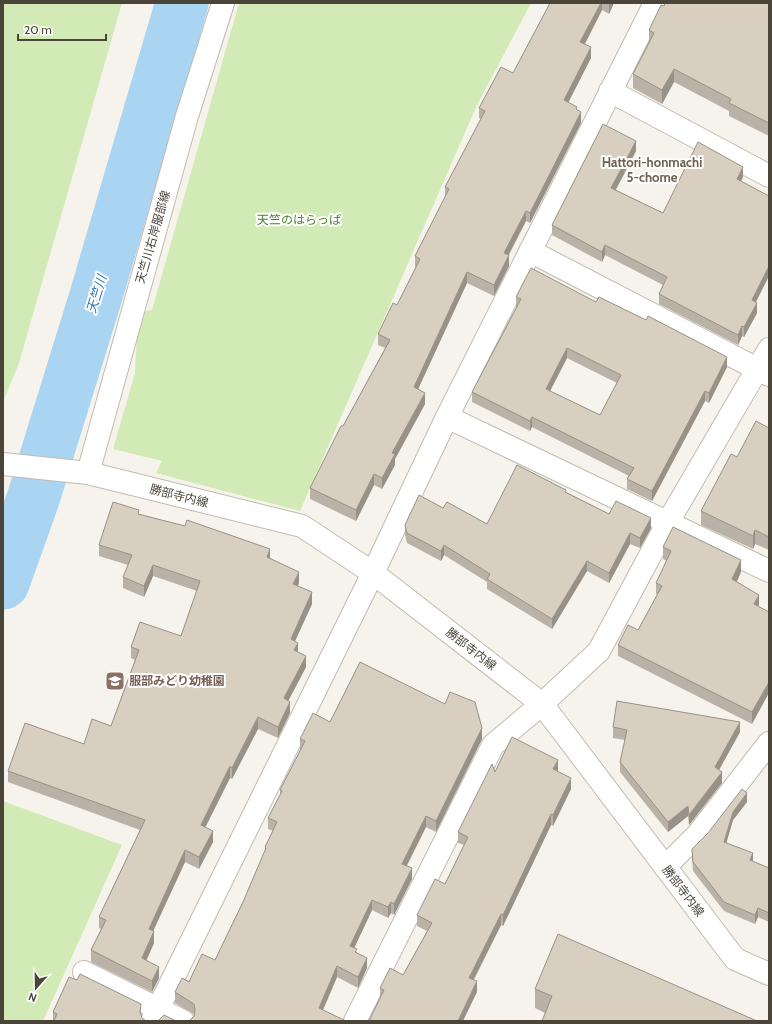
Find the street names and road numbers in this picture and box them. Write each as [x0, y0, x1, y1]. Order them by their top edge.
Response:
street label: 天竺川右岸服部線 [132, 189, 173, 285]
street label: 勝部寺内線 [148, 481, 210, 510]
street label: 勝部寺内線 [443, 624, 500, 673]
street label: 勝部寺内線 [659, 862, 707, 919]

